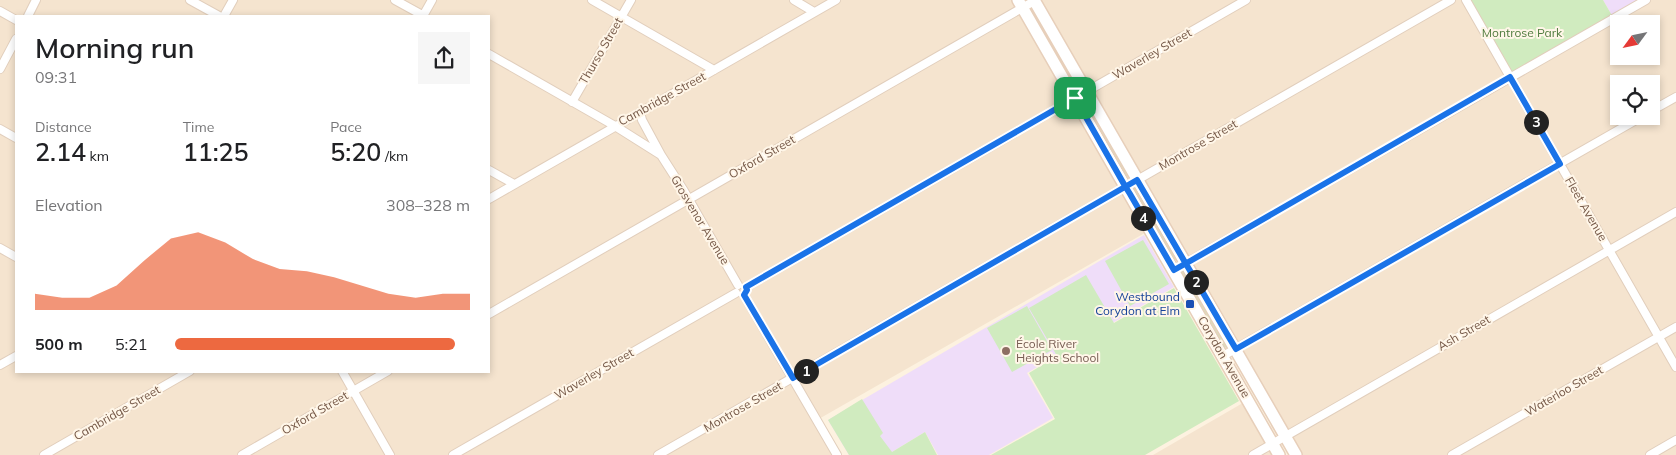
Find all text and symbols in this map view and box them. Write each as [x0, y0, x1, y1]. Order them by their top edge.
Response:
street label: Thurso Street [575, 15, 626, 87]
north arrow [1610, 15, 1660, 65]
map controls [1610, 15, 1660, 125]
street label: Waverley Street [1109, 25, 1194, 82]
park label: Montrose Park [1482, 25, 1563, 40]
text: Morning run [35, 30, 194, 65]
button: share [418, 32, 470, 84]
text: 09:31 [35, 67, 77, 87]
street label: Cambridge Street [616, 68, 708, 129]
button: locate [1610, 75, 1660, 125]
pin [1054, 77, 1096, 119]
icon: arrive [1061, 84, 1089, 112]
pin: 3 [1524, 110, 1548, 134]
text: 3 [1532, 113, 1541, 131]
street label: Montrose Street [1156, 116, 1240, 173]
text: Distance [35, 118, 92, 136]
text: Time [183, 118, 214, 136]
text: Pace [330, 118, 362, 136]
street label: Oxford Street [726, 132, 798, 182]
text: 2.14 [35, 136, 86, 167]
text: 11:25 [183, 136, 249, 167]
text: 5:20 [330, 136, 381, 167]
text: km [86, 147, 109, 165]
text: /km [381, 147, 408, 165]
street label: Grosvenor Avenue [668, 172, 733, 267]
street label: Fleet Avenue [1562, 174, 1611, 244]
text: Elevation [35, 195, 103, 215]
text: 308–328 m [386, 195, 470, 215]
pin: 4 [1130, 206, 1156, 230]
text: 4 [1139, 209, 1148, 227]
pin: 2 [1184, 270, 1208, 294]
text: 2 [1192, 273, 1201, 291]
place label: Westbound Corydon at Elm [1095, 289, 1180, 318]
marker: Westbound Corydon at Elm [1184, 298, 1196, 310]
street label: Ash Street [1435, 312, 1493, 354]
street label: Corydon Avenue [1195, 313, 1254, 400]
text: 500 m [35, 334, 83, 354]
text: 5:21 [115, 334, 147, 354]
place label: École River Heights School [1016, 336, 1099, 365]
street label: Waverley Street [551, 345, 636, 402]
marker: École River Heights School [1000, 345, 1012, 357]
pin: 1 [794, 358, 818, 384]
text: 1 [802, 362, 811, 380]
street label: Waterloo Street [1522, 362, 1606, 419]
street label: Montrose Street [701, 378, 785, 435]
street label: Cambridge Street [71, 382, 163, 443]
street label: Oxford Street [279, 388, 351, 438]

